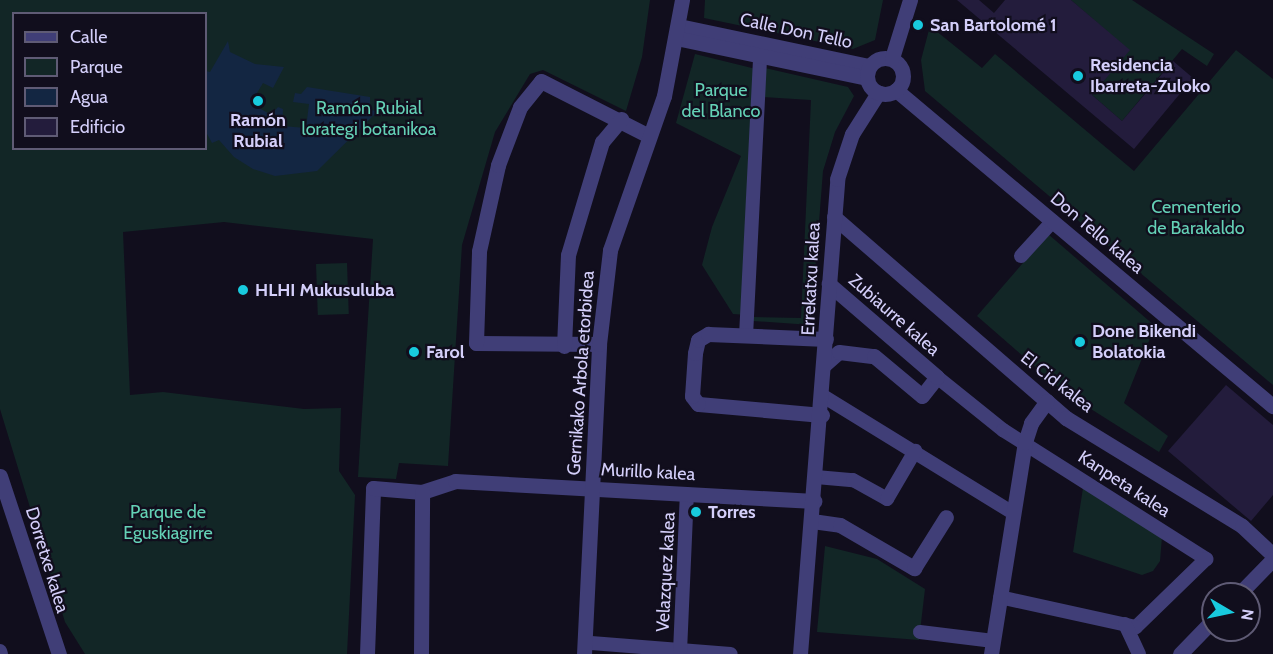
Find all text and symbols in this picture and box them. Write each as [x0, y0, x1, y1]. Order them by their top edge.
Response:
street label: Calle Don Tello [738, 9, 854, 53]
legend [12, 12, 207, 150]
place label: San Bartolomé 1 [930, 14, 1057, 36]
marker: San Bartolomé 1 [911, 18, 925, 32]
text: Calle [70, 26, 107, 48]
place label: Residencia Ibarreta-Zuloko [1090, 55, 1210, 98]
text: Parque [70, 56, 123, 78]
marker: Residencia Ibarreta-Zuloko [1071, 69, 1085, 83]
park label: Parque del Blanco [681, 80, 761, 122]
text: Agua [70, 86, 108, 108]
marker: Ramón Rubial [251, 94, 265, 108]
park label: Ramón Rubial lorategi botanikoa [301, 98, 437, 140]
place label: Ramón Rubial [230, 110, 286, 152]
text: Edificio [70, 116, 125, 138]
street label: Don Tello kalea [1046, 188, 1148, 278]
park label: Cementerio de Barakaldo [1147, 197, 1245, 240]
street label: Errekatxu kalea [797, 222, 825, 336]
street label: Gernikako Arbola etorbidea [563, 270, 599, 476]
street label: Zubiaurre kalea [844, 270, 944, 360]
place label: HLHI Mukusuluba [255, 279, 394, 301]
marker: HLHI Mukusuluba [236, 283, 250, 297]
place label: Done Bikendi Bolatokia [1092, 321, 1196, 364]
marker: Done Bikendi Bolatokia [1073, 335, 1087, 349]
place label: Farol [426, 341, 464, 363]
marker: Farol [407, 345, 421, 359]
street label: El Cid kalea [1016, 347, 1098, 417]
street label: Kanpeta kalea [1074, 446, 1174, 522]
street label: Murillo kalea [600, 459, 696, 485]
place label: Torres [708, 501, 756, 523]
park label: Parque de Eguskiagirre [123, 502, 213, 544]
street label: Dorretxe kalea [21, 505, 73, 615]
marker: Torres [689, 505, 703, 519]
street label: Velazquez kalea [652, 511, 680, 633]
north arrow [1201, 582, 1261, 642]
text: N [1237, 608, 1258, 622]

